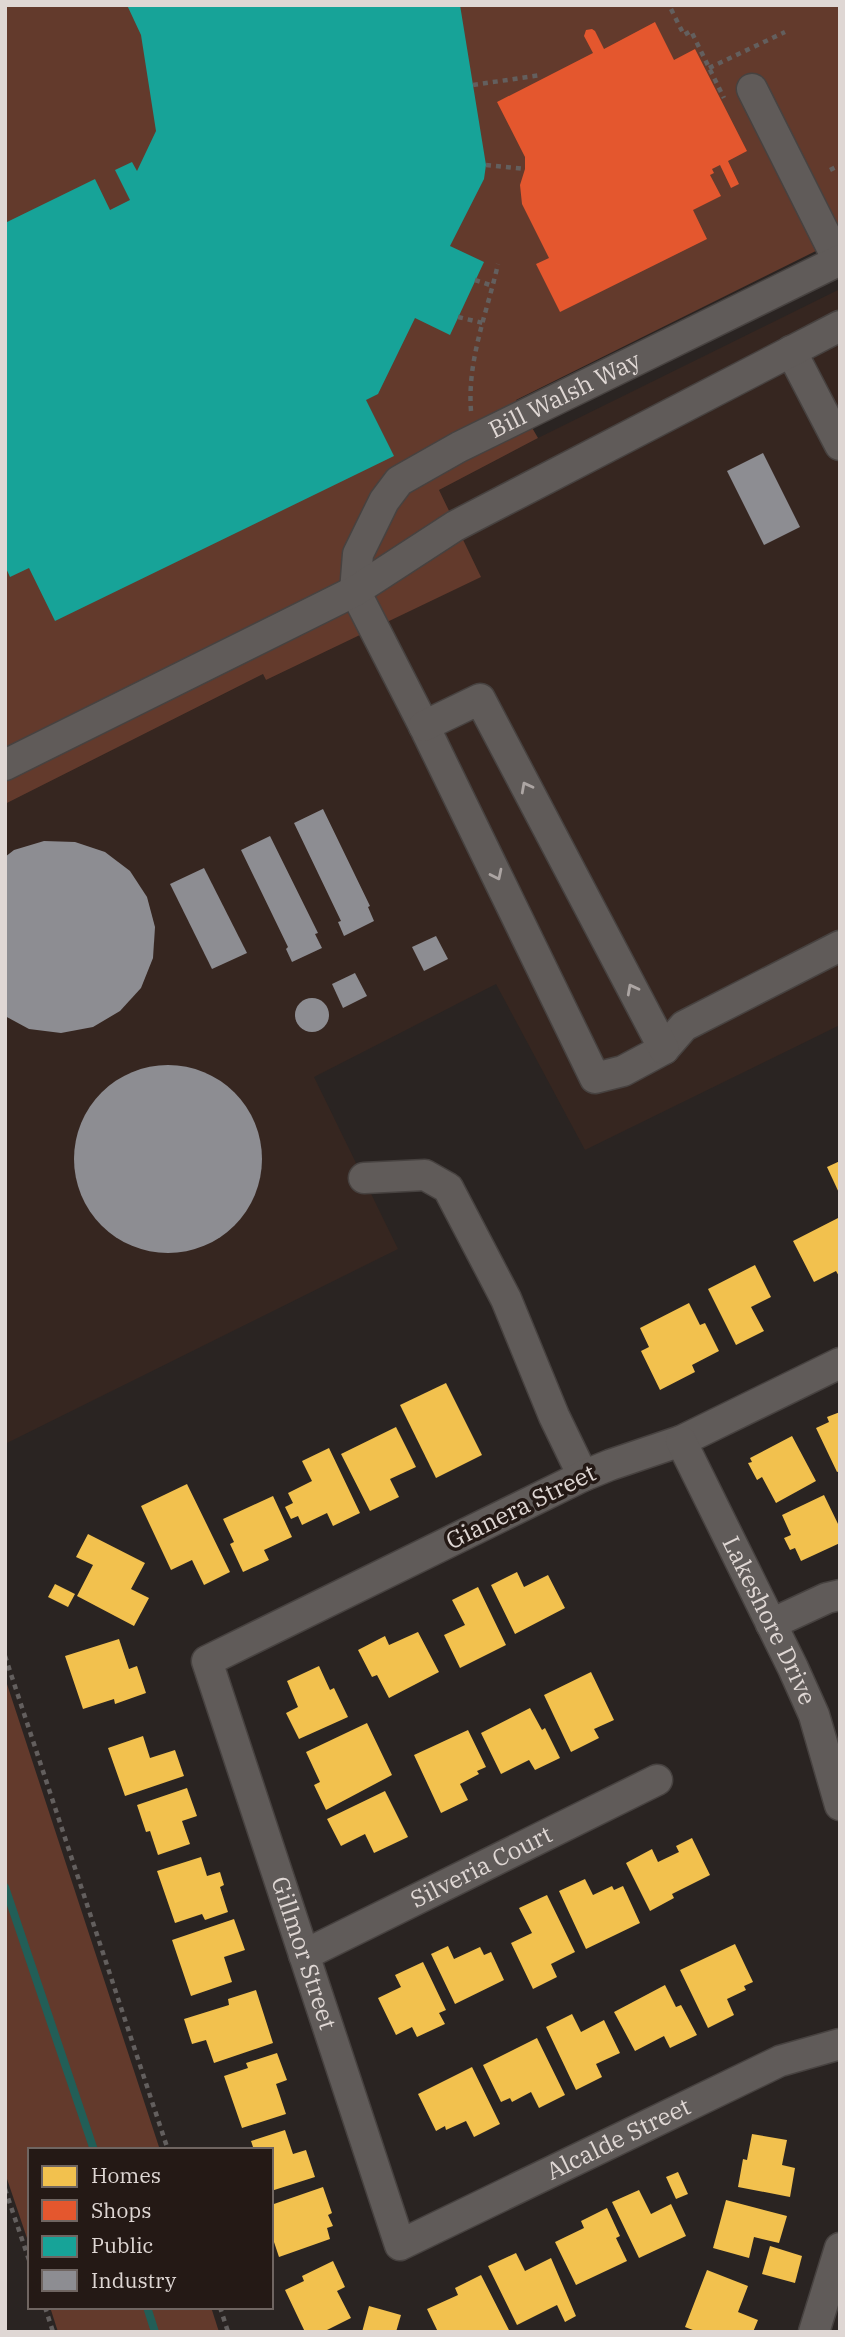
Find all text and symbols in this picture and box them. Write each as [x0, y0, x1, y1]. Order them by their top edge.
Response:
street label: Bill Walsh Way [483, 343, 646, 445]
one-way arrow [521, 782, 535, 794]
one-way arrow [489, 868, 503, 880]
one-way arrow [627, 984, 640, 996]
street label: Gianera Street [440, 1456, 601, 1556]
street label: Lakeshore Drive [715, 1530, 824, 1710]
street label: Silveria Court [405, 1818, 557, 1915]
street label: Gillmor Street [264, 1872, 345, 2034]
street label: Alcalde Street [541, 2090, 695, 2187]
legend [28, 2148, 273, 2309]
text: Homes [91, 2161, 161, 2189]
text: Shops [91, 2196, 151, 2224]
text: Public [91, 2231, 153, 2259]
text: Industry [91, 2266, 177, 2294]

